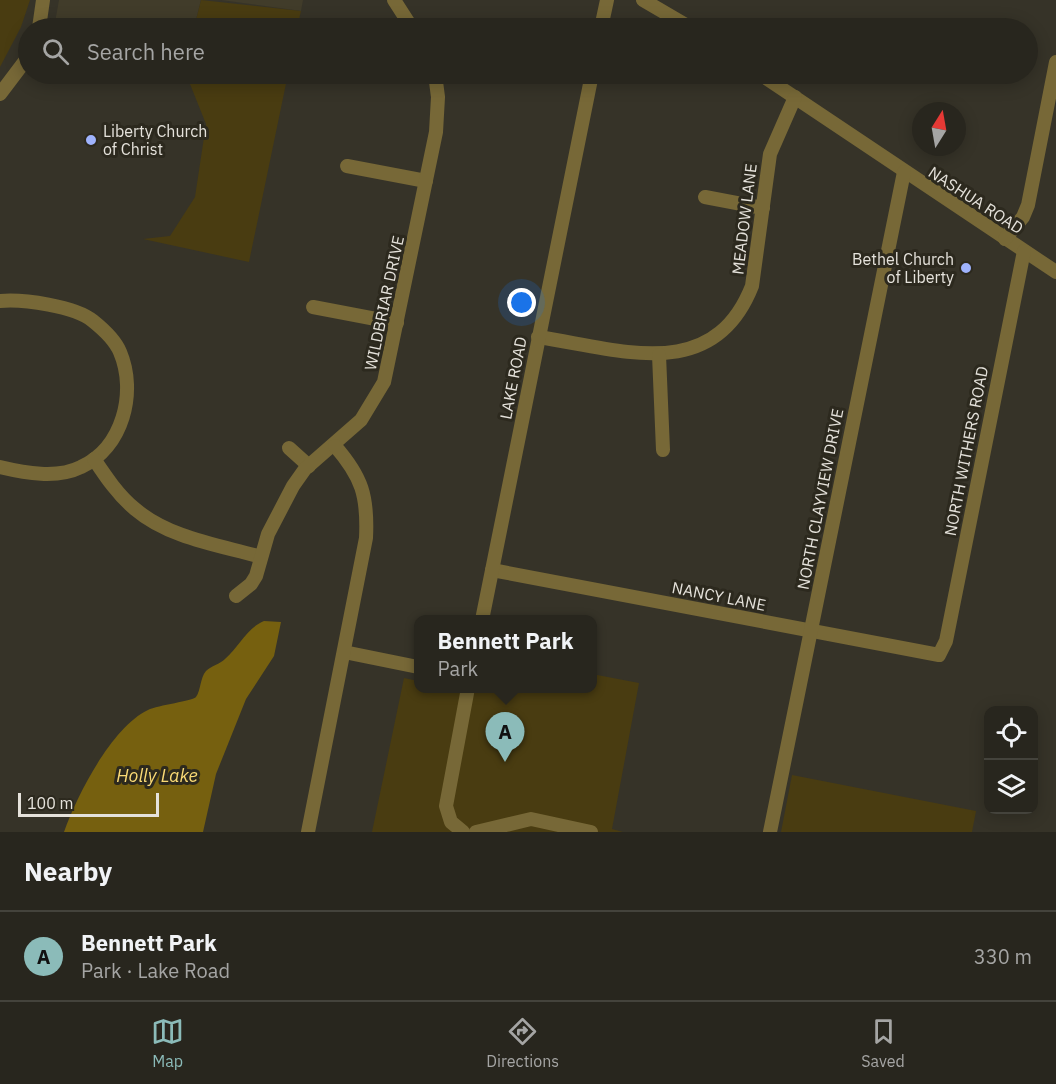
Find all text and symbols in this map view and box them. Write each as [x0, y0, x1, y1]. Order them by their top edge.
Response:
search box [18, 18, 1038, 84]
icon: search [39, 35, 72, 68]
text: Search here [87, 37, 205, 66]
north arrow [912, 102, 966, 156]
place label: Liberty Church of Christ [103, 121, 207, 159]
marker: Liberty Church of Christ [84, 133, 98, 147]
street label: MEADOW LANE [727, 162, 761, 276]
street label: NASHUA ROAD [925, 162, 1027, 238]
street label: WILDBRIAR DRIVE [360, 234, 408, 372]
place label: Bethel Church of Liberty [852, 249, 954, 287]
marker: Bethel Church of Liberty [959, 261, 973, 275]
your location [507, 288, 536, 317]
street label: LAKE ROAD [495, 335, 531, 421]
street label: NORTH WITHERS ROAD [940, 364, 992, 538]
street label: NORTH CLAYVIEW DRIVE [793, 407, 847, 591]
street label: NANCY LANE [670, 577, 768, 615]
popup [414, 615, 597, 693]
text: Bennett Park [438, 626, 573, 655]
text: Park [438, 655, 478, 682]
map controls [984, 706, 1038, 814]
button: locate [984, 706, 1038, 760]
pin: A [486, 712, 524, 762]
button: layers [984, 760, 1038, 814]
water label: Holly Lake [116, 764, 198, 787]
scale bar [18, 790, 159, 818]
text: 100 m [27, 793, 74, 813]
text: Nearby [24, 854, 112, 888]
text: Bennett Park [81, 928, 217, 957]
text: A [37, 943, 50, 970]
text: 330 m [974, 943, 1032, 970]
text: Park · Lake Road [81, 957, 230, 984]
tab: Map [151, 1015, 184, 1071]
tab: Directions [486, 1015, 559, 1071]
tab: Saved [861, 1015, 905, 1071]

